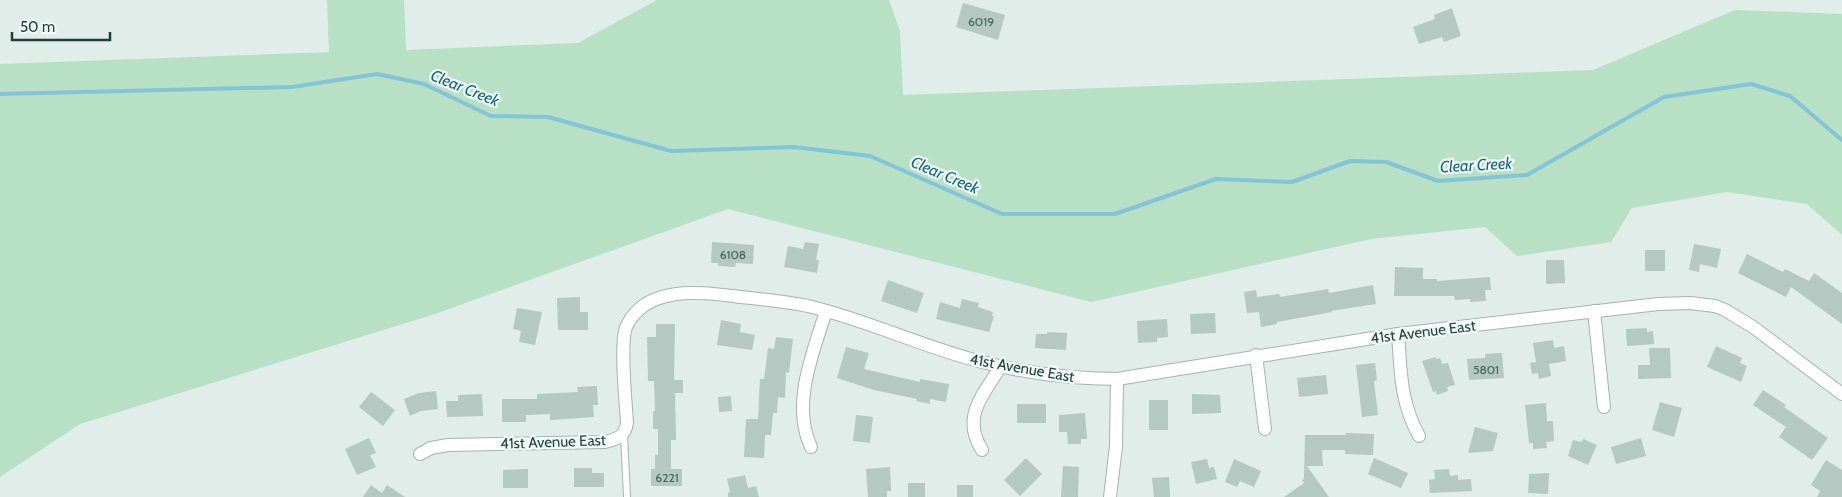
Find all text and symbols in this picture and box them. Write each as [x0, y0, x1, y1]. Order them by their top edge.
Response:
scale bar [12, 10, 110, 42]
house number: 6019 [968, 14, 994, 29]
text: 50 m [20, 18, 55, 36]
water label: Clear Creek [428, 66, 503, 111]
water label: Clear Creek [908, 152, 983, 198]
water label: Clear Creek [1439, 154, 1514, 176]
house number: 6108 [720, 247, 746, 262]
street label: 41st Avenue East [1369, 317, 1477, 347]
street label: 41st Avenue East [968, 350, 1076, 386]
house number: 5801 [1473, 362, 1499, 377]
street label: 41st Avenue East [500, 431, 606, 453]
house number: 6221 [655, 470, 679, 485]

